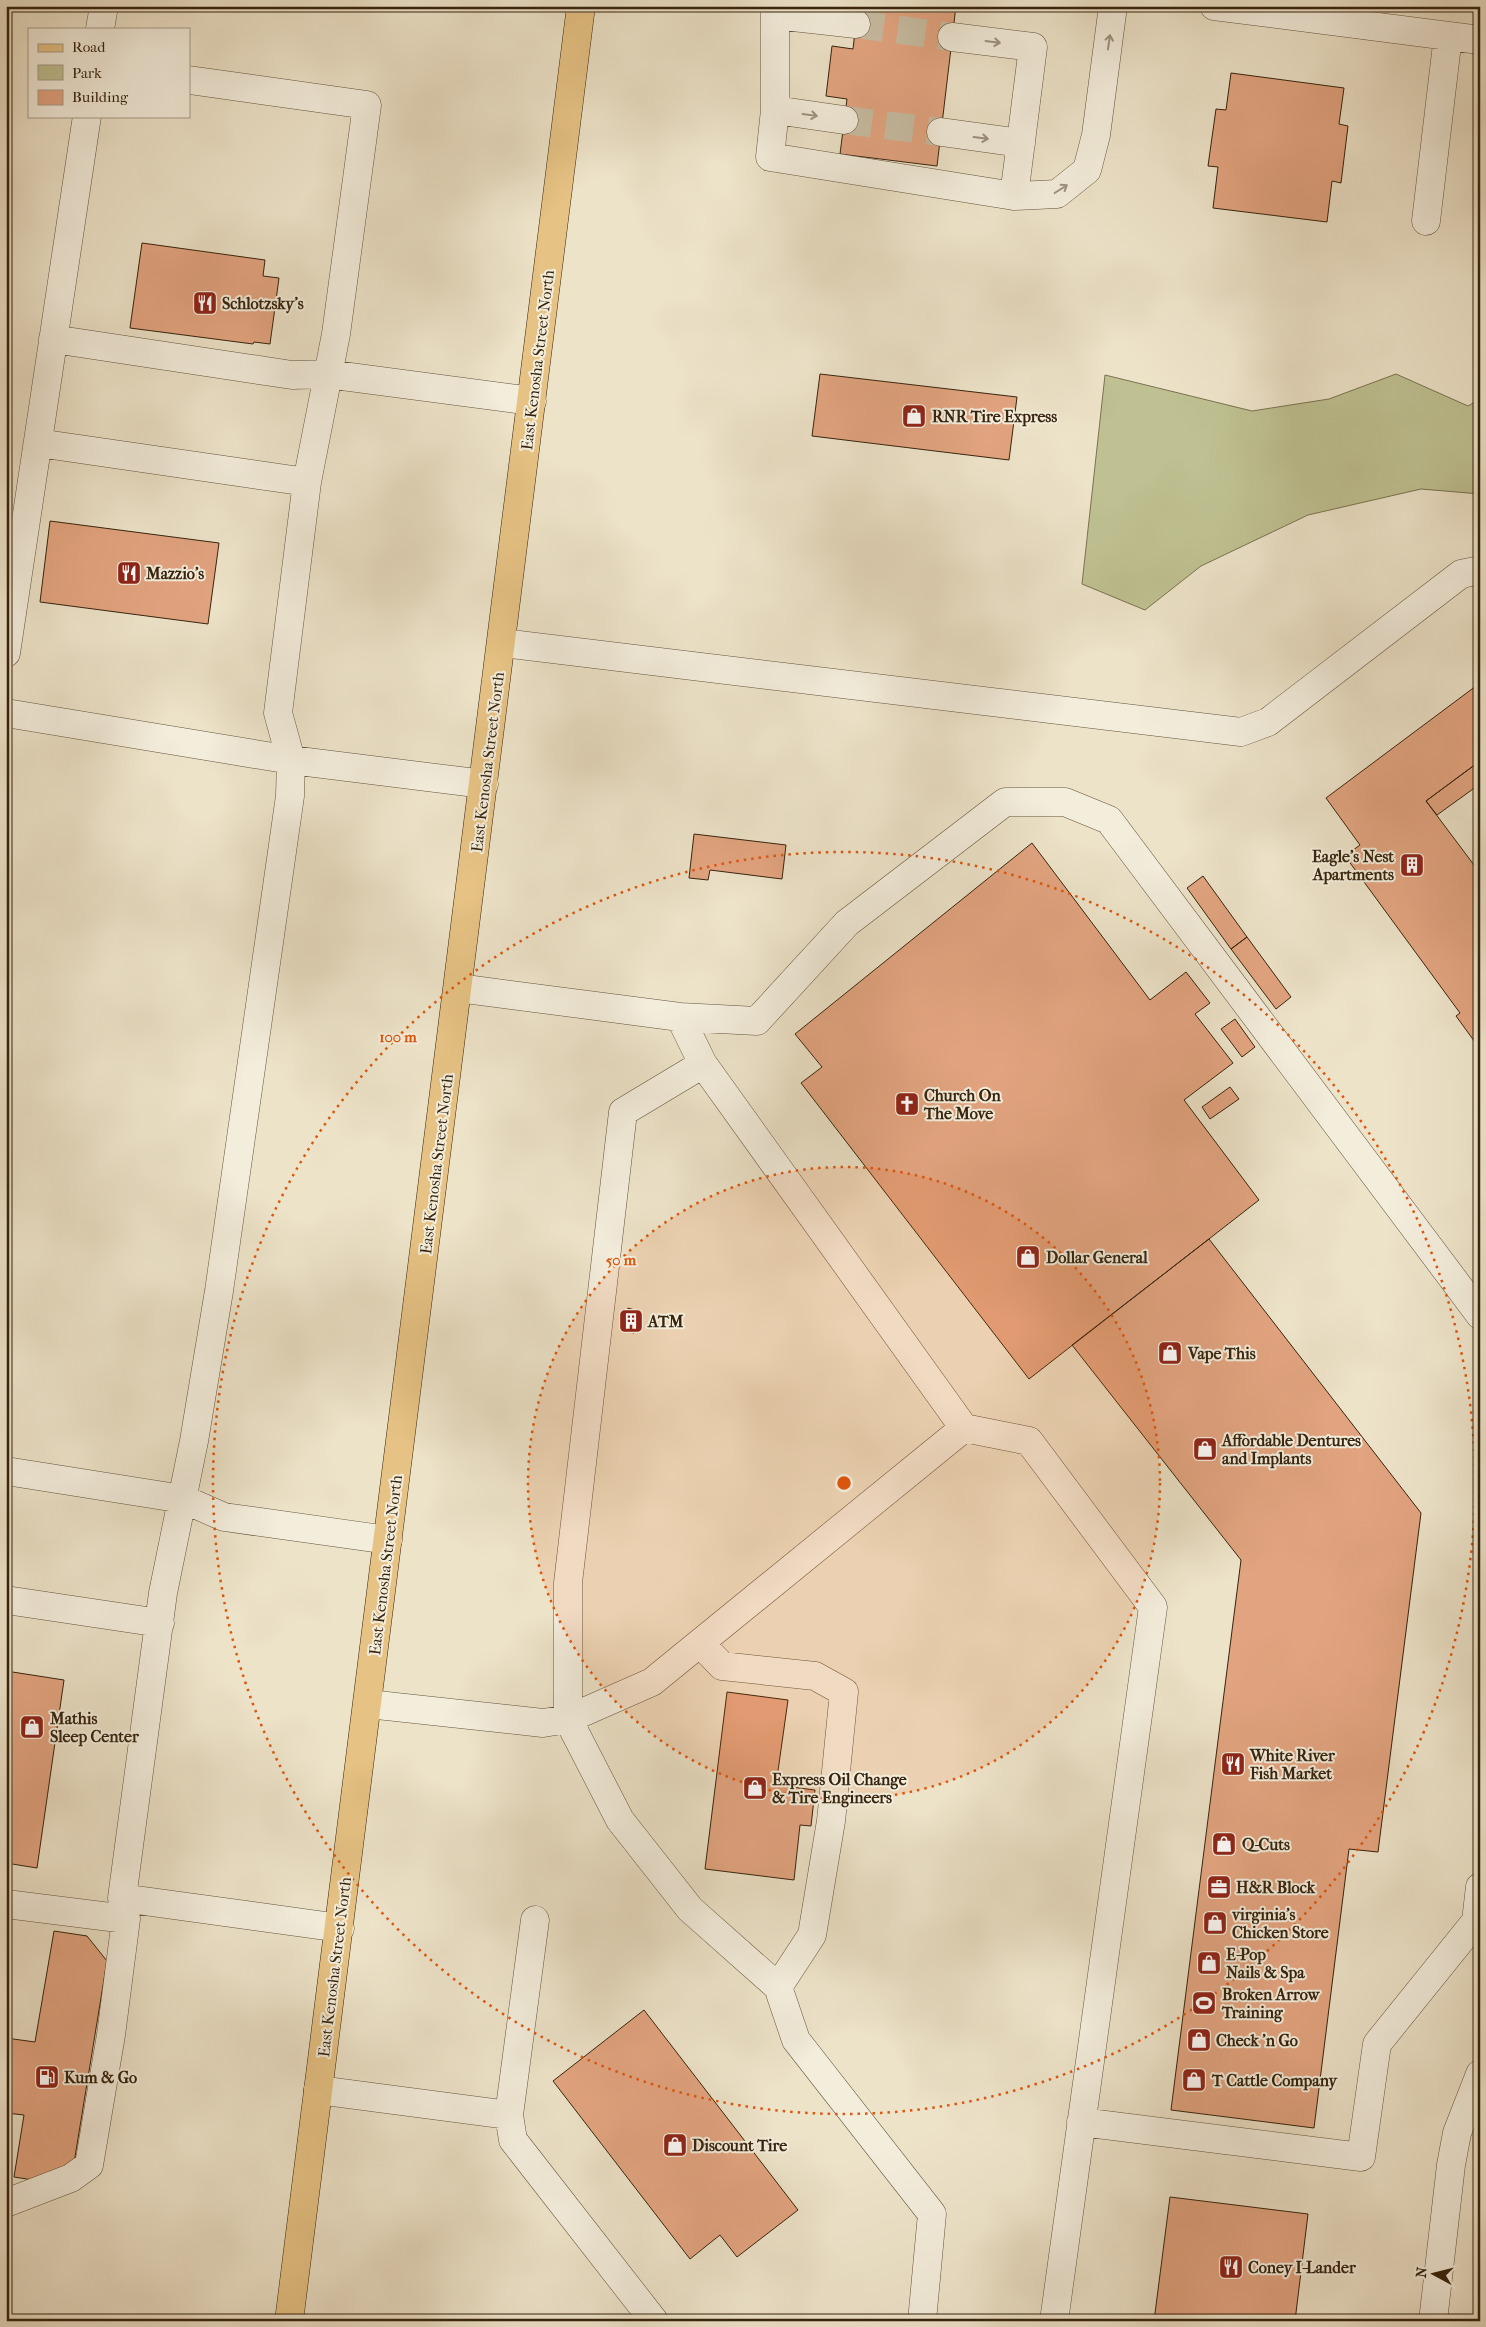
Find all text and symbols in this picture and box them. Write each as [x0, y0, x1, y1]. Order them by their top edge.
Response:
legend [28, 28, 190, 118]
one-way arrow [1104, 34, 1114, 50]
one-way arrow [984, 37, 1000, 47]
text: Road [72, 38, 106, 56]
text: Park [72, 64, 102, 82]
text: Building [72, 88, 129, 106]
one-way arrow [801, 110, 817, 120]
one-way arrow [973, 133, 989, 143]
one-way arrow [1054, 184, 1068, 195]
street label: East Kenosha Street North [517, 269, 558, 451]
restaurant icon: Schlotzsky's [192, 290, 218, 316]
place label: Schlotzsky's [222, 294, 304, 314]
shop icon: RNR Tire Express [901, 403, 927, 429]
place label: RNR Tire Express [932, 407, 1057, 427]
restaurant icon: Mazzio's [116, 560, 142, 586]
place label: Mazzio's [145, 564, 204, 583]
street label: East Kenosha Street North [467, 671, 508, 853]
place label: Eagle's Nest Apartments [1312, 847, 1394, 885]
building icon: Eagle's Nest Apartments [1399, 852, 1425, 878]
text: 100 m [379, 1028, 417, 1046]
street label: East Kenosha Street North [416, 1073, 457, 1255]
place label: Church On The Move [923, 1086, 1001, 1123]
church icon: Church On The Move [894, 1091, 920, 1117]
shop icon: Dollar General [1015, 1244, 1041, 1270]
place label: Dollar General [1046, 1248, 1148, 1267]
text: 50 m [606, 1251, 637, 1269]
building icon: ATM [618, 1308, 644, 1334]
place label: ATM [647, 1312, 684, 1331]
shop icon: Vape This [1157, 1340, 1183, 1366]
place label: Vape This [1187, 1344, 1256, 1364]
place label: Affordable Dentures and Implants [1221, 1431, 1361, 1469]
shop icon: Affordable Dentures and Implants [1192, 1436, 1218, 1462]
street label: East Kenosha Street North [365, 1474, 406, 1656]
centre of rings [835, 1474, 853, 1492]
place label: Mathis Sleep Center [49, 1709, 140, 1747]
shop icon: Mathis Sleep Center [19, 1714, 45, 1740]
place label: White River Fish Market [1249, 1746, 1336, 1783]
restaurant icon: White River Fish Market [1220, 1751, 1246, 1777]
place label: Express Oil Change & Tire Engineers [772, 1770, 907, 1808]
shop icon: Express Oil Change & Tire Engineers [742, 1775, 768, 1801]
shop icon: Q-Cuts [1211, 1831, 1237, 1857]
place label: Q-Cuts [1242, 1835, 1290, 1854]
office icon: H&R Block [1206, 1874, 1232, 1900]
street label: East Kenosha Street North [314, 1876, 355, 2058]
place label: H&R Block [1236, 1878, 1316, 1897]
place label: virginia's Chicken Store [1231, 1905, 1329, 1942]
shop icon: virginia's Chicken Store [1202, 1910, 1228, 1936]
place label: E-Pop Nails & Spa [1226, 1945, 1305, 1983]
shop icon: E-Pop Nails & Spa [1196, 1950, 1222, 1976]
place label: Broken Arrow Training [1221, 1985, 1320, 2023]
sports icon: Broken Arrow Training [1191, 1990, 1217, 2016]
shop icon: Check 'n Go [1186, 2027, 1212, 2053]
place label: Check 'n Go [1216, 2031, 1298, 2050]
fuel station icon: Kum & Go [34, 2064, 60, 2090]
shop icon: T Cattle Company [1181, 2067, 1207, 2093]
place label: Kum & Go [64, 2068, 137, 2087]
place label: T Cattle Company [1211, 2071, 1338, 2091]
shop icon: Discount Tire [662, 2132, 688, 2158]
place label: Discount Tire [692, 2136, 787, 2155]
north arrow [1408, 2250, 1458, 2300]
restaurant icon: Coney I-Lander [1218, 2254, 1244, 2280]
place label: Coney I-Lander [1248, 2258, 1357, 2278]
text: N [1413, 2266, 1431, 2279]

